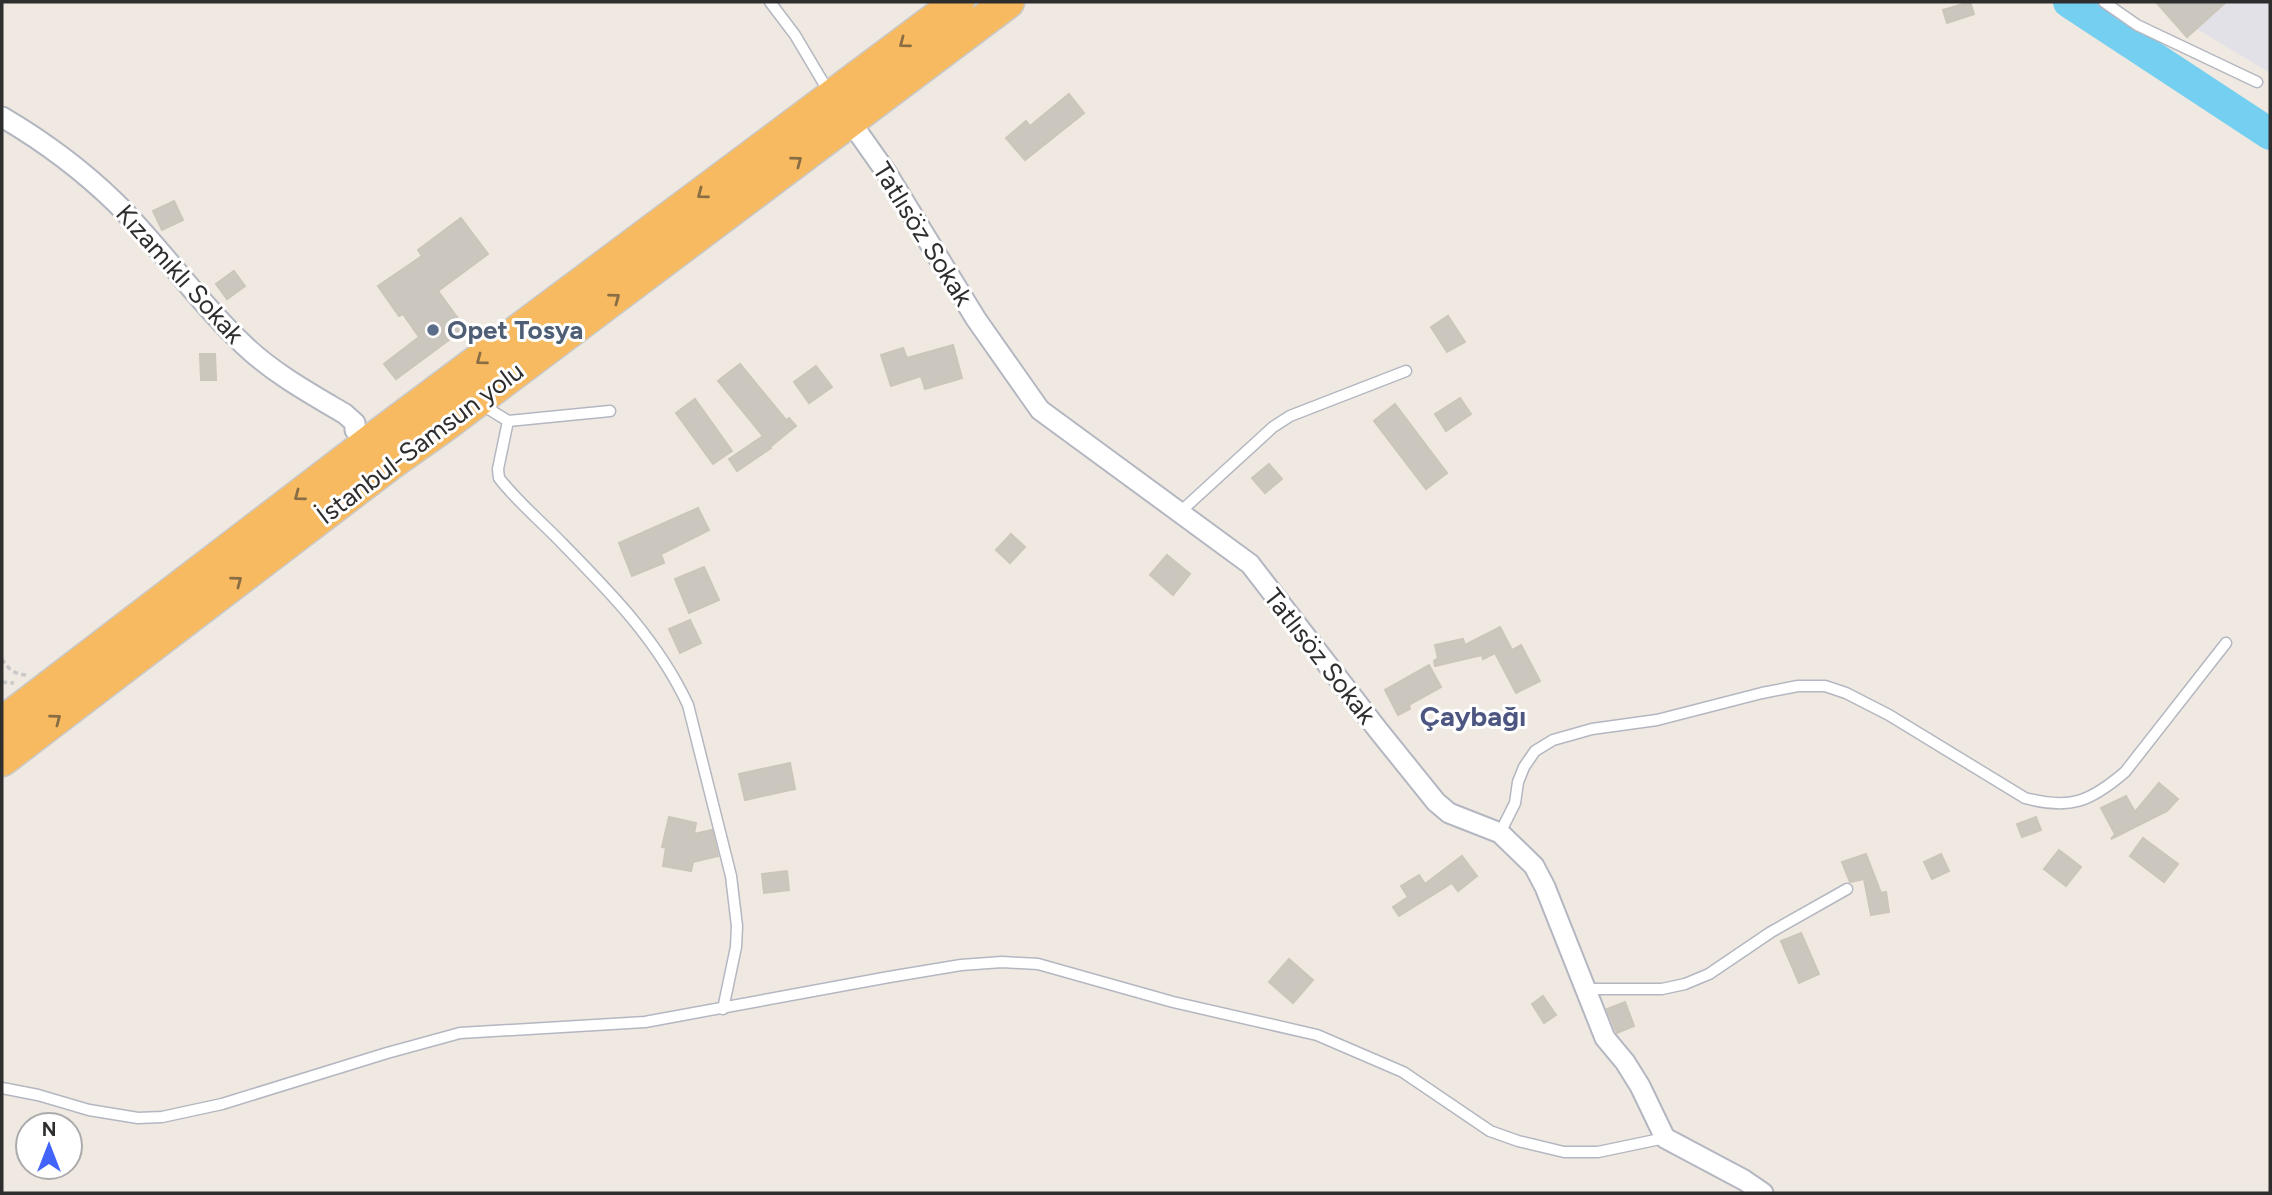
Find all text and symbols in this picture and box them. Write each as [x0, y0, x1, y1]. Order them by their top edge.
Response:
one-way arrow [899, 34, 912, 47]
street label: Tatlısöz Sokak [866, 156, 980, 312]
one-way arrow [789, 157, 802, 169]
one-way arrow [698, 186, 710, 199]
street label: Kızamıklı Sokak [109, 198, 251, 350]
one-way arrow [607, 293, 620, 306]
place label: Opet Tosya [447, 314, 583, 346]
marker: Opet Tosya [425, 322, 441, 338]
one-way arrow [476, 352, 489, 365]
street label: İstanbul-Samsun yolu [310, 355, 530, 531]
one-way arrow [294, 488, 306, 500]
one-way arrow [229, 577, 242, 589]
street label: Tatlısöz Sokak [1257, 582, 1383, 730]
district label: Çaybağı [1420, 699, 1526, 733]
one-way arrow [48, 715, 61, 727]
north arrow [14, 1111, 84, 1181]
text: N [42, 1118, 56, 1141]

